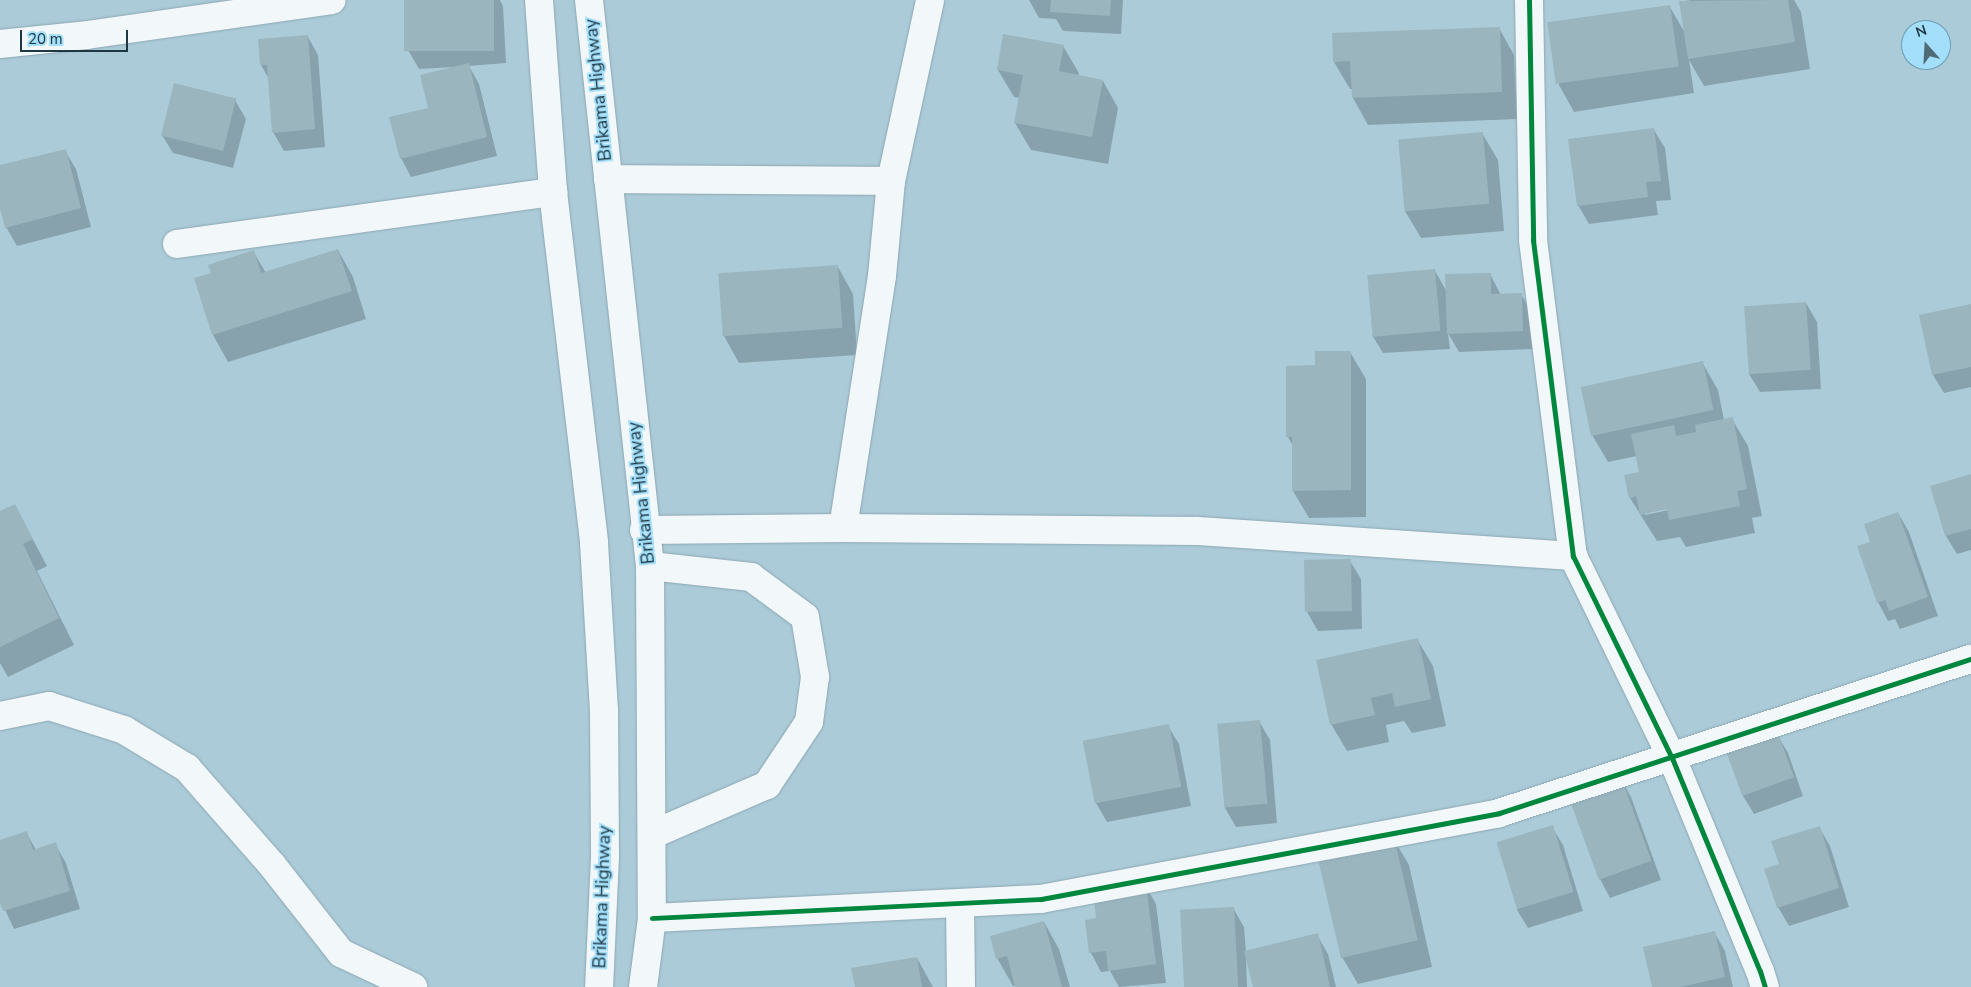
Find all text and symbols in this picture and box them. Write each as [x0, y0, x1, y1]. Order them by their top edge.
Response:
street label: Brikama Highway [580, 18, 616, 162]
scale bar [22, 20, 130, 52]
north arrow [1901, 20, 1951, 70]
text: N [1913, 21, 1929, 42]
text: 20 m [28, 29, 63, 49]
street label: Brikama Highway [623, 421, 659, 565]
street label: Brikama Highway [589, 825, 615, 969]

